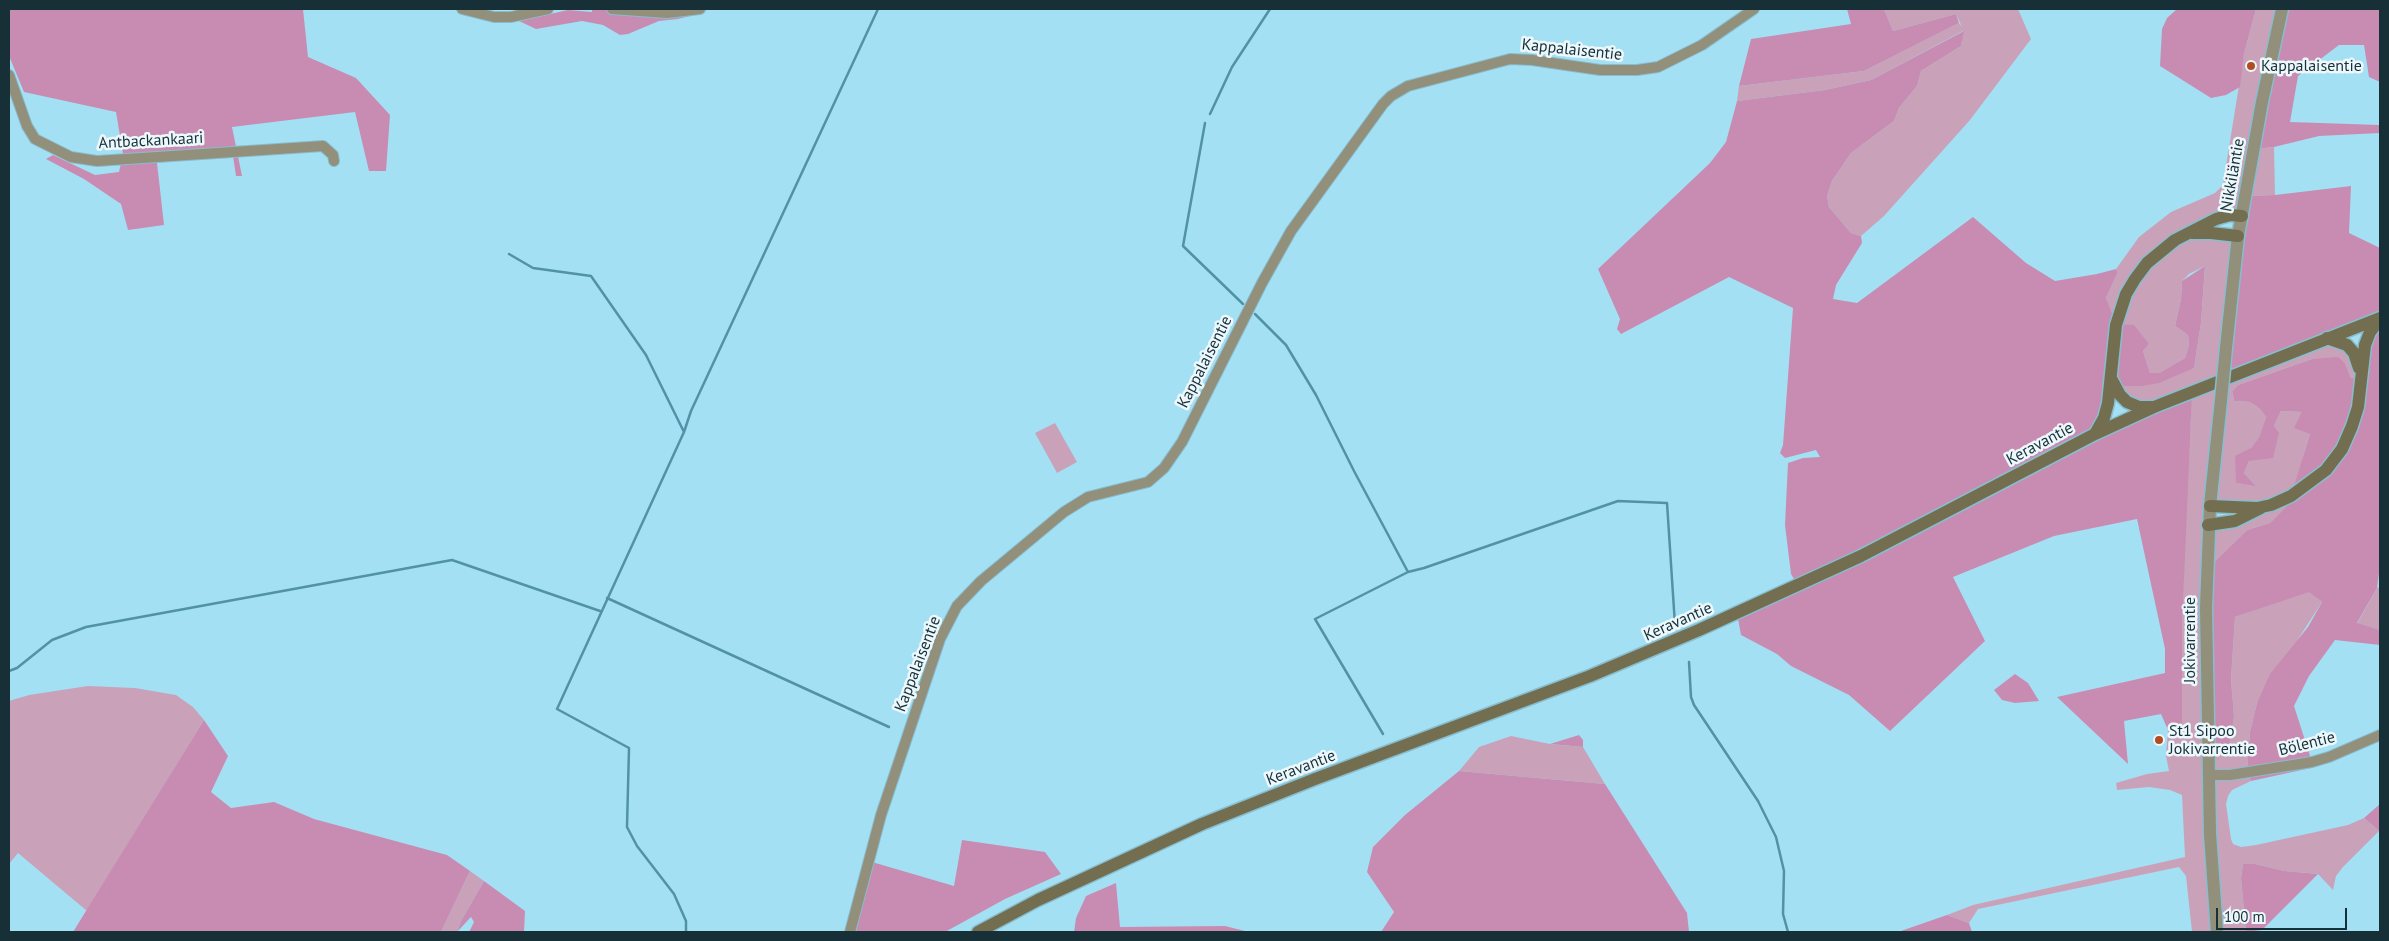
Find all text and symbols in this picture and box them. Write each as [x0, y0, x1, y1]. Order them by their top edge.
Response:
street label: Kappalaisentie [1521, 35, 1623, 65]
place label: Kappalaisentie [2261, 56, 2362, 76]
marker: Kappalaisentie [2245, 60, 2257, 72]
street label: Antbackankaari [98, 129, 204, 153]
street label: Nikkiläntie [2217, 137, 2249, 213]
street label: Kappalaisentie [1174, 313, 1236, 411]
street label: Keravantie [2003, 418, 2077, 470]
street label: Jokivarrentie [2180, 597, 2200, 683]
street label: Keravantie [1641, 598, 1715, 646]
street label: Kappalaisentie [891, 613, 945, 715]
place label: St1 Sipoo Jokivarrentie [2169, 721, 2255, 759]
street label: Bölentie [2277, 728, 2337, 760]
marker: St1 Sipoo Jokivarrentie [2153, 734, 2165, 746]
street label: Keravantie [1264, 746, 1338, 790]
scale bar [2219, 898, 2350, 930]
text: 100 m [2224, 907, 2265, 926]

